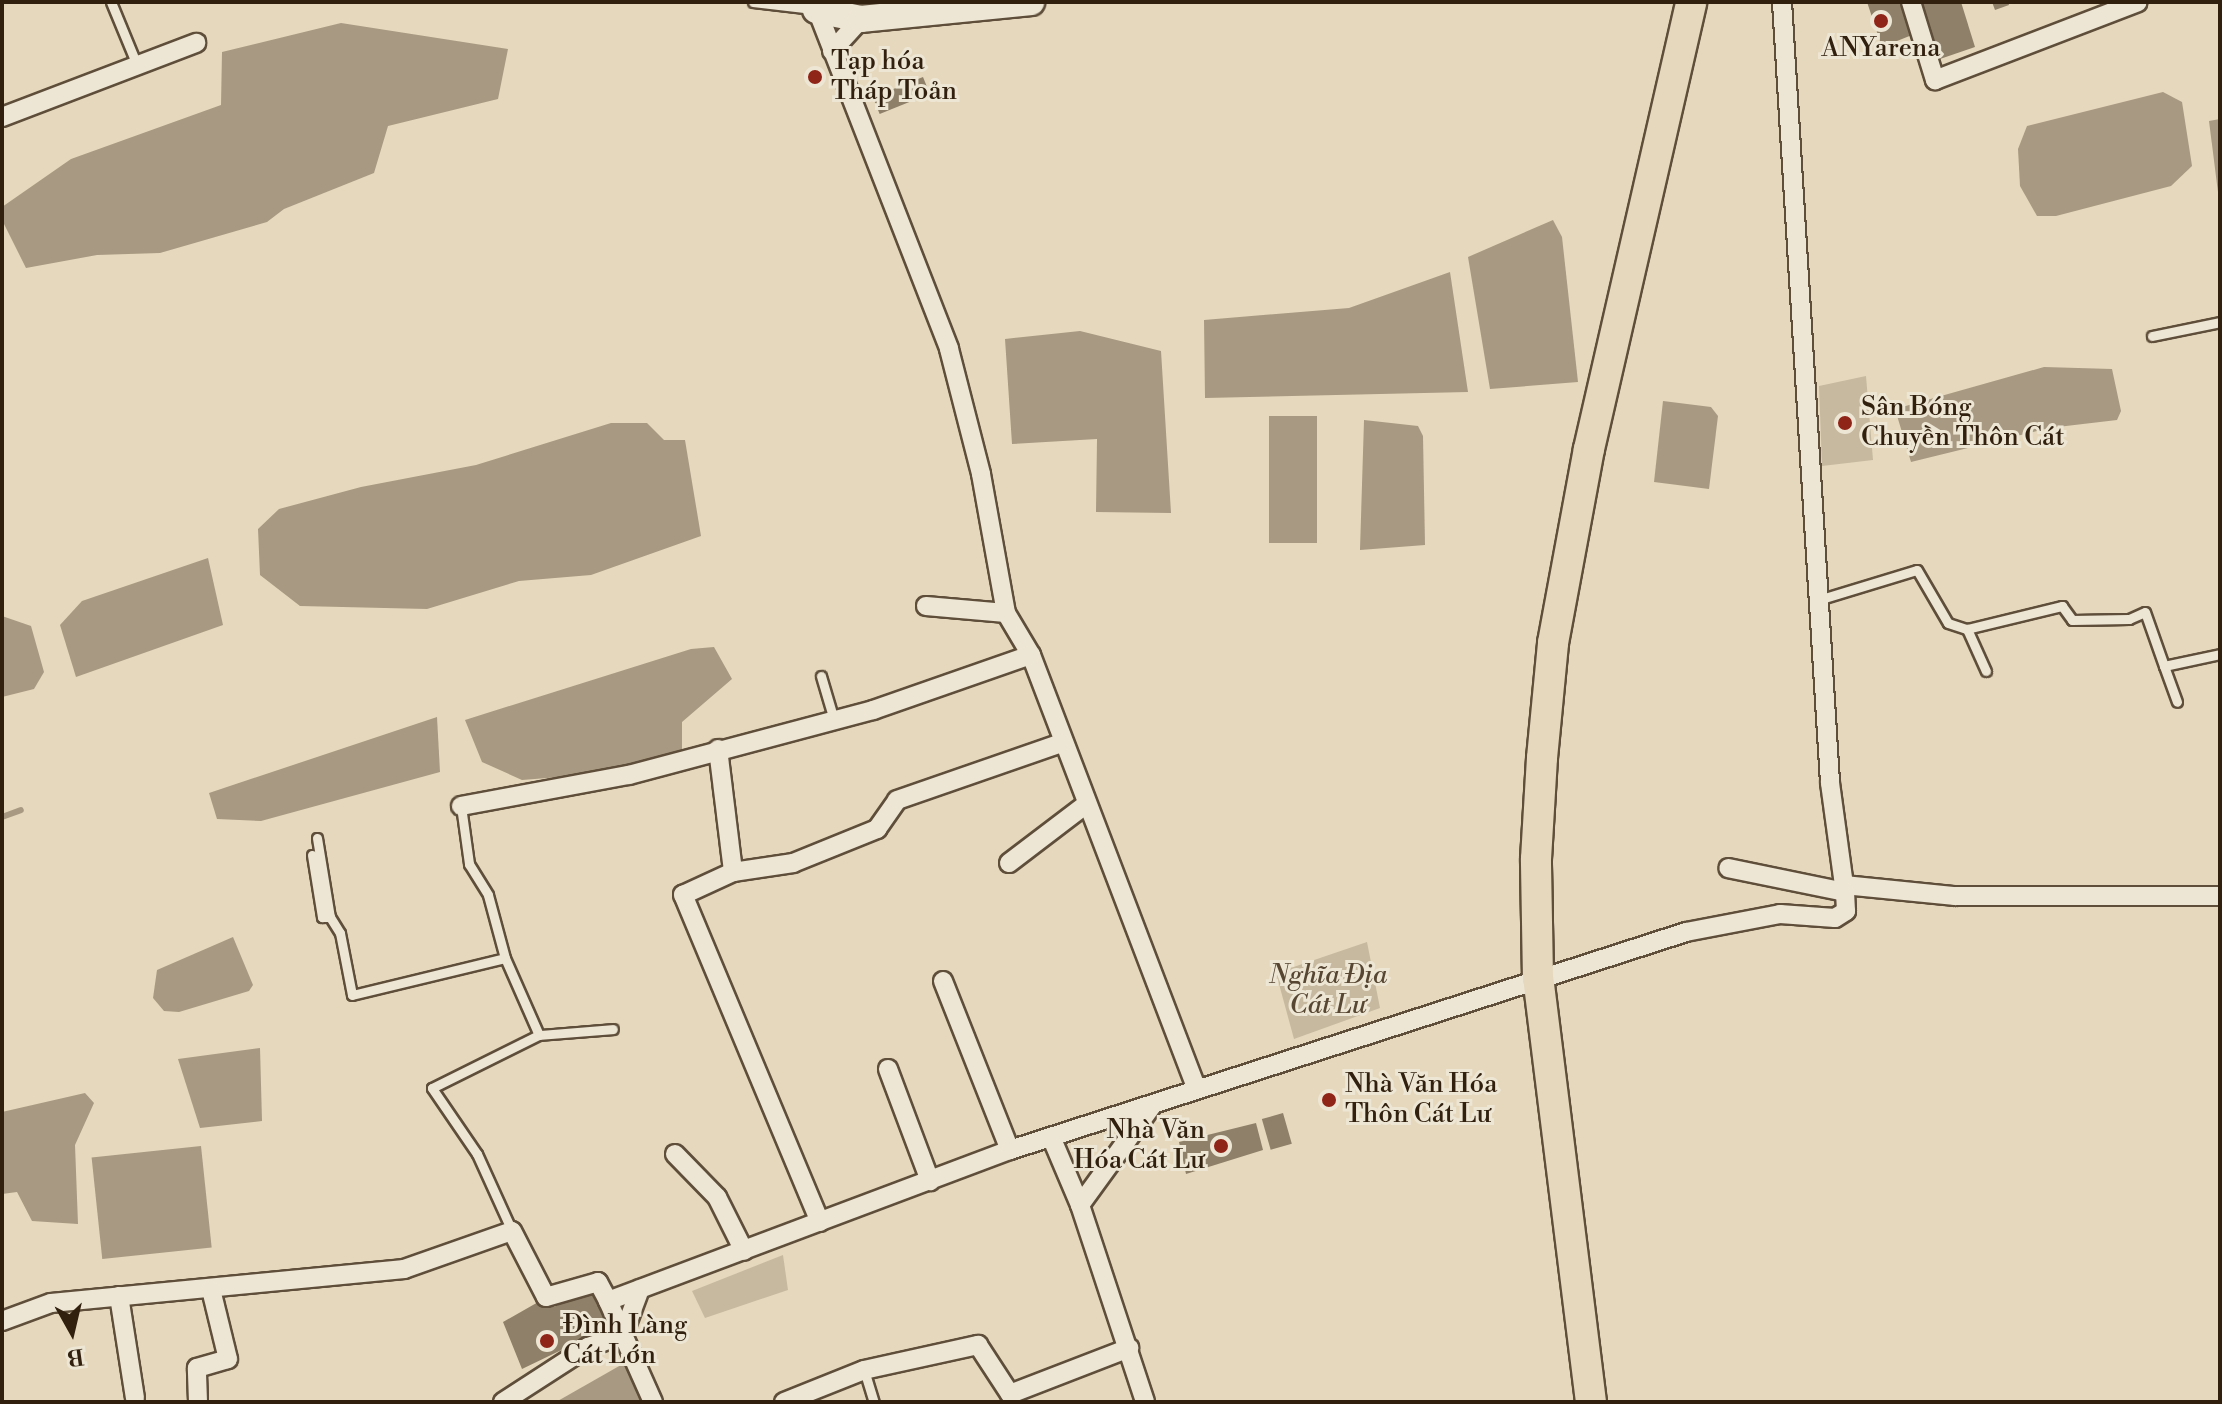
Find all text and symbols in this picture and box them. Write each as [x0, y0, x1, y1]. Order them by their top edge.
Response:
marker: ANYarena [1872, 12, 1890, 30]
place label: ANYarena [1822, 33, 1940, 65]
place label: Tạp hóa Tháp Toản [831, 46, 957, 108]
marker: Tạp hóa Tháp Toản [806, 68, 824, 86]
place label: Sân Bóng Chuyền Thôn Cát [1861, 392, 2064, 454]
marker: Sân Bóng Chuyền Thôn Cát [1836, 414, 1854, 432]
park label: Nghĩa Địa Cát Lư [1269, 960, 1387, 1022]
place label: Nhà Văn Hóa Thôn Cát Lư [1345, 1069, 1497, 1130]
marker: Nhà Văn Hóa Thôn Cát Lư [1320, 1091, 1338, 1109]
place label: Nhà Văn Hóa Cát Lư [1073, 1115, 1205, 1176]
marker: Nhà Văn Hóa Cát Lư [1212, 1137, 1230, 1155]
north arrow [32, 1292, 112, 1372]
place label: Đình Làng Cát Lớn [563, 1310, 687, 1372]
marker: Đình Làng Cát Lớn [538, 1332, 556, 1350]
text: B [65, 1342, 85, 1371]

